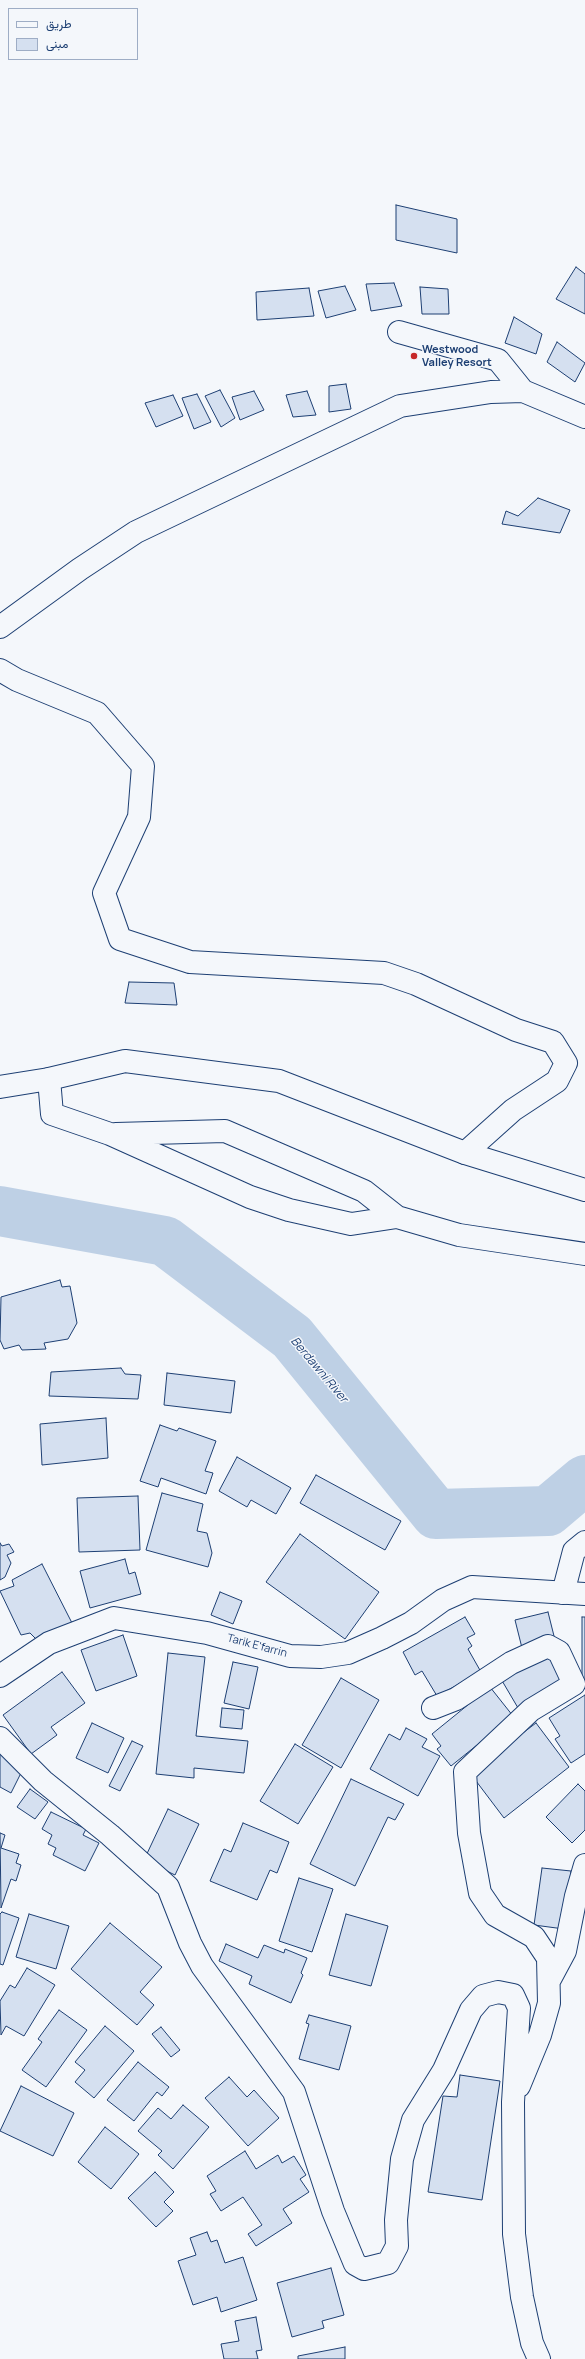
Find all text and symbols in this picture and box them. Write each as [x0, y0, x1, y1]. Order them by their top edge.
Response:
legend [8, 8, 138, 60]
text: طريق [46, 15, 71, 32]
text: مبنى [46, 35, 68, 52]
place label: Westwood Valley Resort [422, 343, 492, 369]
marker: Westwood Valley Resort [409, 351, 419, 361]
water label: Berdawni River [287, 1334, 351, 1406]
street label: Tarik E'farrin [226, 1632, 288, 1660]

